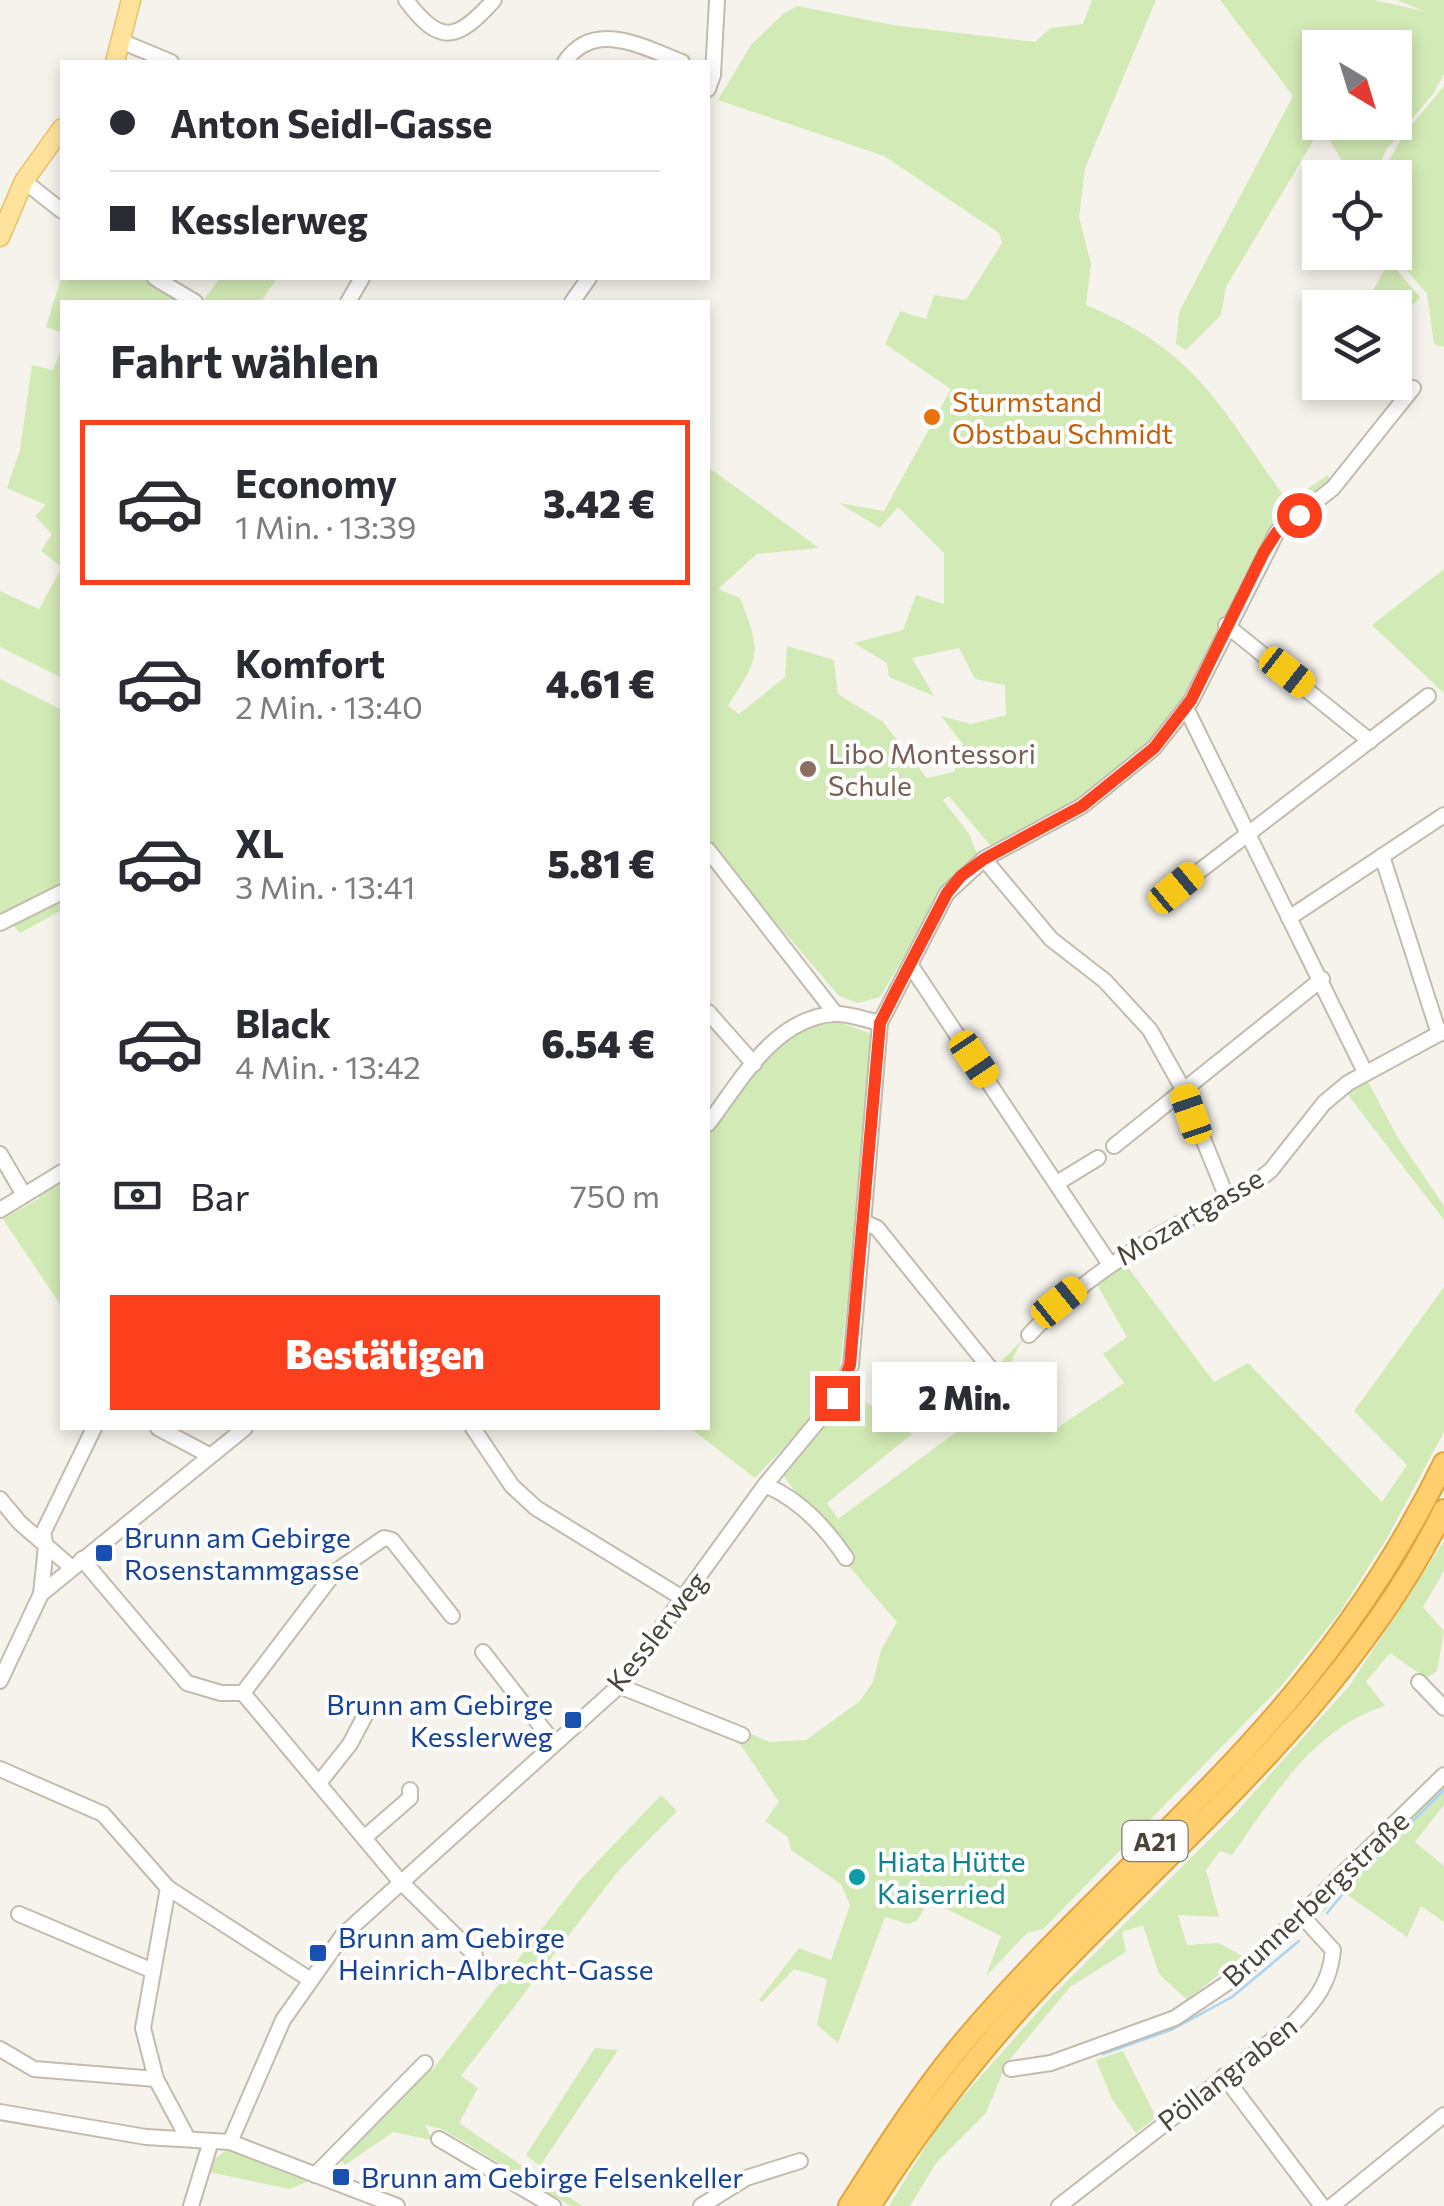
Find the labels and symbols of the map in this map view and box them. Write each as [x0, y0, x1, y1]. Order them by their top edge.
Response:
north arrow [1302, 30, 1412, 140]
place label: Sturmstand Obstbau Schmidt [952, 384, 1173, 450]
marker: Sturmstand Obstbau Schmidt [921, 406, 943, 428]
route start [1277, 493, 1322, 538]
car [1254, 642, 1320, 702]
place label: Libo Montessori Schule [828, 736, 1036, 802]
marker: Libo Montessori Schule [797, 758, 819, 780]
car [1143, 857, 1209, 919]
car [945, 1026, 1003, 1092]
car [1167, 1081, 1215, 1147]
street label: Mozartgasse [1109, 1160, 1269, 1272]
car [1026, 1271, 1092, 1333]
callout: 2 Min. [872, 1363, 1057, 1433]
route end [815, 1376, 860, 1421]
place label: Brunn am Gebirge Rosenstammgasse [124, 1520, 359, 1586]
marker: Brunn am Gebirge Rosenstammgasse [93, 1542, 115, 1564]
street label: Kesslerweg [599, 1564, 713, 1698]
place label: Brunn am Gebirge Kesslerweg [326, 1687, 553, 1753]
marker: Brunn am Gebirge Kesslerweg [562, 1709, 584, 1731]
street label: Brunnerbergstraße [1215, 1803, 1415, 1993]
road number: A21 [1122, 1821, 1188, 1861]
place label: Hiata Hütte Kaiserried [877, 1844, 1025, 1910]
marker: Hiata Hütte Kaiserried [846, 1866, 868, 1888]
place label: Brunn am Gebirge Heinrich-Albrecht-Gasse [338, 1920, 654, 1986]
marker: Brunn am Gebirge Heinrich-Albrecht-Gasse [307, 1942, 329, 1964]
street label: Pöllangraben [1151, 2008, 1303, 2138]
place label: Brunn am Gebirge Felsenkeller [361, 2160, 743, 2194]
marker: Brunn am Gebirge Felsenkeller [330, 2166, 352, 2188]

